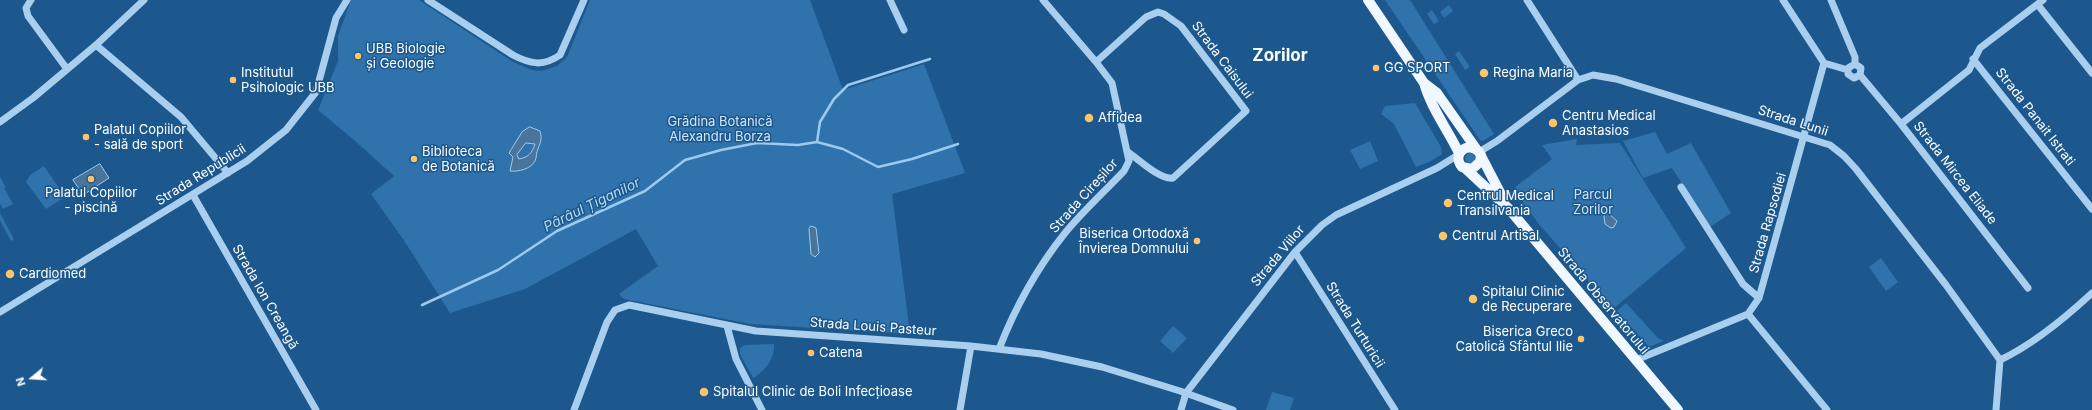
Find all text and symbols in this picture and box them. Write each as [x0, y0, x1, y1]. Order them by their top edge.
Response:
street label: Strada Caisului [1188, 18, 1256, 102]
place label: UBB Biologie și Geologie [366, 41, 445, 72]
district label: Zorilor [1252, 46, 1308, 66]
marker: UBB Biologie și Geologie [353, 51, 363, 61]
place label: GG SPORT [1384, 60, 1450, 76]
marker: GG SPORT [1371, 63, 1381, 73]
place label: Institutul Psihologic UBB [241, 65, 335, 96]
place label: Regina Maria [1493, 65, 1573, 81]
street label: Strada Panait Istrati [1992, 65, 2078, 169]
marker: Regina Maria [1478, 67, 1490, 79]
marker: Institutul Psihologic UBB [228, 75, 238, 85]
street label: Strada Lunii [1756, 102, 1830, 140]
place label: Centru Medical Anastasios [1562, 108, 1656, 139]
place label: Affidea [1098, 110, 1142, 126]
marker: Affidea [1083, 112, 1095, 124]
park label: Grădina Botanică Alexandru Borza [667, 114, 773, 145]
marker: Centru Medical Anastasios [1547, 117, 1559, 129]
street label: Strada Mircea Eliade [1910, 118, 2000, 228]
place label: Palatul Copiilor - sală de sport [94, 122, 186, 153]
marker: Palatul Copiilor - sală de sport [81, 132, 91, 142]
street label: Strada Republicii [153, 141, 249, 209]
place label: Biblioteca de Botanică [422, 144, 495, 175]
marker: Biblioteca de Botanică [409, 154, 419, 164]
street label: Strada Cireșilor [1047, 156, 1121, 236]
street label: Strada Rapsodiei [1746, 171, 1790, 275]
marker: Palatul Copiilor - piscină [86, 174, 96, 184]
water label: Pârâul Țiganilor [541, 174, 643, 236]
place label: Palatul Copiilor - piscină [45, 185, 137, 216]
park label: Parcul Zorilor [1573, 187, 1613, 218]
place label: Centrul Medical Transilvania [1457, 188, 1554, 219]
marker: Centrul Medical Transilvania [1442, 197, 1454, 209]
street label: Strada Viilor [1248, 222, 1308, 290]
place label: Biserica Ortodoxă Învierea Domnului [1079, 226, 1189, 257]
place label: Centrul Artisal [1452, 228, 1539, 244]
marker: Centrul Artisal [1437, 230, 1449, 242]
marker: Biserica Ortodoxă Învierea Domnului [1192, 236, 1202, 246]
street label: Strada Ion Creangă [229, 242, 301, 352]
street label: Strada Observatorului [1554, 245, 1652, 357]
place label: Cardiomed [19, 266, 86, 282]
marker: Cardiomed [4, 268, 16, 280]
street label: Strada Turturicii [1322, 279, 1388, 371]
place label: Spitalul Clinic de Recuperare [1482, 284, 1572, 315]
marker: Spitalul Clinic de Recuperare [1467, 293, 1479, 305]
street label: Strada Louis Pasteur [809, 315, 937, 339]
place label: Biserica Greco Catolică Sfântul Ilie [1455, 324, 1573, 355]
marker: Biserica Greco Catolică Sfântul Ilie [1576, 334, 1586, 344]
place label: Catena [819, 345, 862, 361]
marker: Catena [806, 348, 816, 358]
north arrow [12, 358, 52, 398]
text: N [13, 376, 29, 388]
place label: Spitalul Clinic de Boli Infecțioase [713, 384, 913, 400]
marker: Spitalul Clinic de Boli Infecțioase [698, 386, 710, 398]

